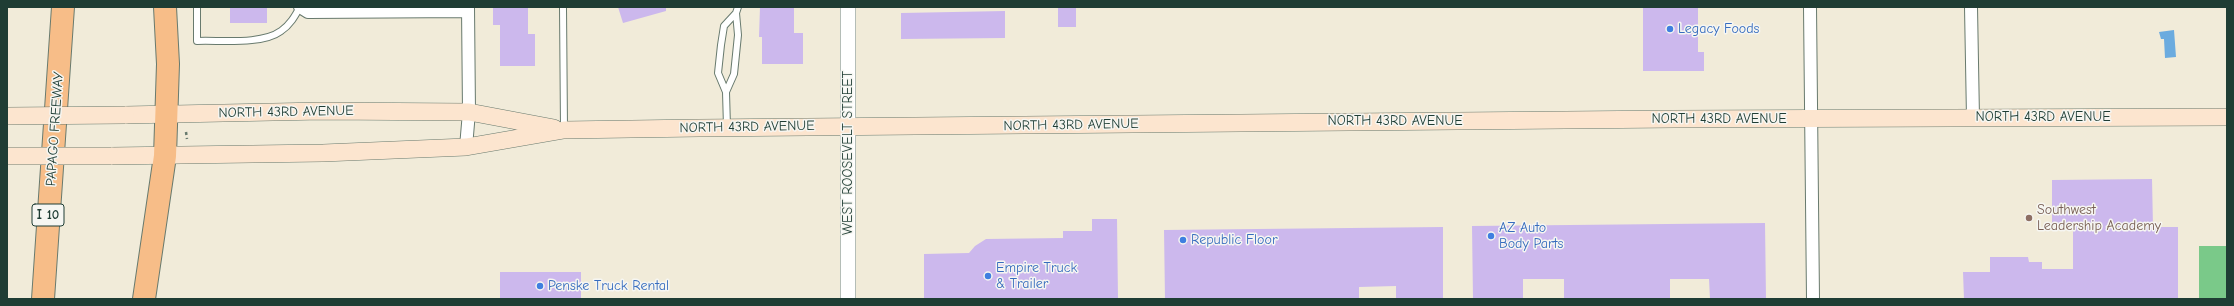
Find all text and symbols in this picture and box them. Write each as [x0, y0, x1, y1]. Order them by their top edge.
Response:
place label: Legacy Foods [1678, 21, 1759, 37]
marker: Legacy Foods [1665, 24, 1675, 34]
street label: PAPAGO FREEWAY [43, 71, 67, 187]
street label: WEST ROOSEVELT STREET [840, 71, 856, 235]
street label: NORTH 43RD AVENUE [218, 102, 354, 122]
street label: NORTH 43RD AVENUE [1975, 109, 2111, 125]
street label: NORTH 43RD AVENUE [1651, 111, 1787, 127]
street label: NORTH 43RD AVENUE [1327, 113, 1463, 129]
street label: NORTH 43RD AVENUE [1003, 115, 1139, 135]
street label: NORTH 43RD AVENUE [679, 117, 815, 137]
place label: Southwest Leadership Academy [2037, 202, 2161, 234]
road number: I 10 [32, 204, 64, 226]
marker: Southwest Leadership Academy [2024, 213, 2034, 223]
place label: AZ Auto Body Parts [1499, 220, 1563, 252]
marker: AZ Auto Body Parts [1486, 231, 1496, 241]
place label: Republic Floor [1191, 232, 1277, 248]
marker: Republic Floor [1178, 235, 1188, 245]
place label: Empire Truck & Trailer [996, 260, 1077, 292]
marker: Empire Truck & Trailer [983, 271, 993, 281]
place label: Penske Truck Rental [548, 278, 669, 294]
marker: Penske Truck Rental [535, 281, 545, 291]

